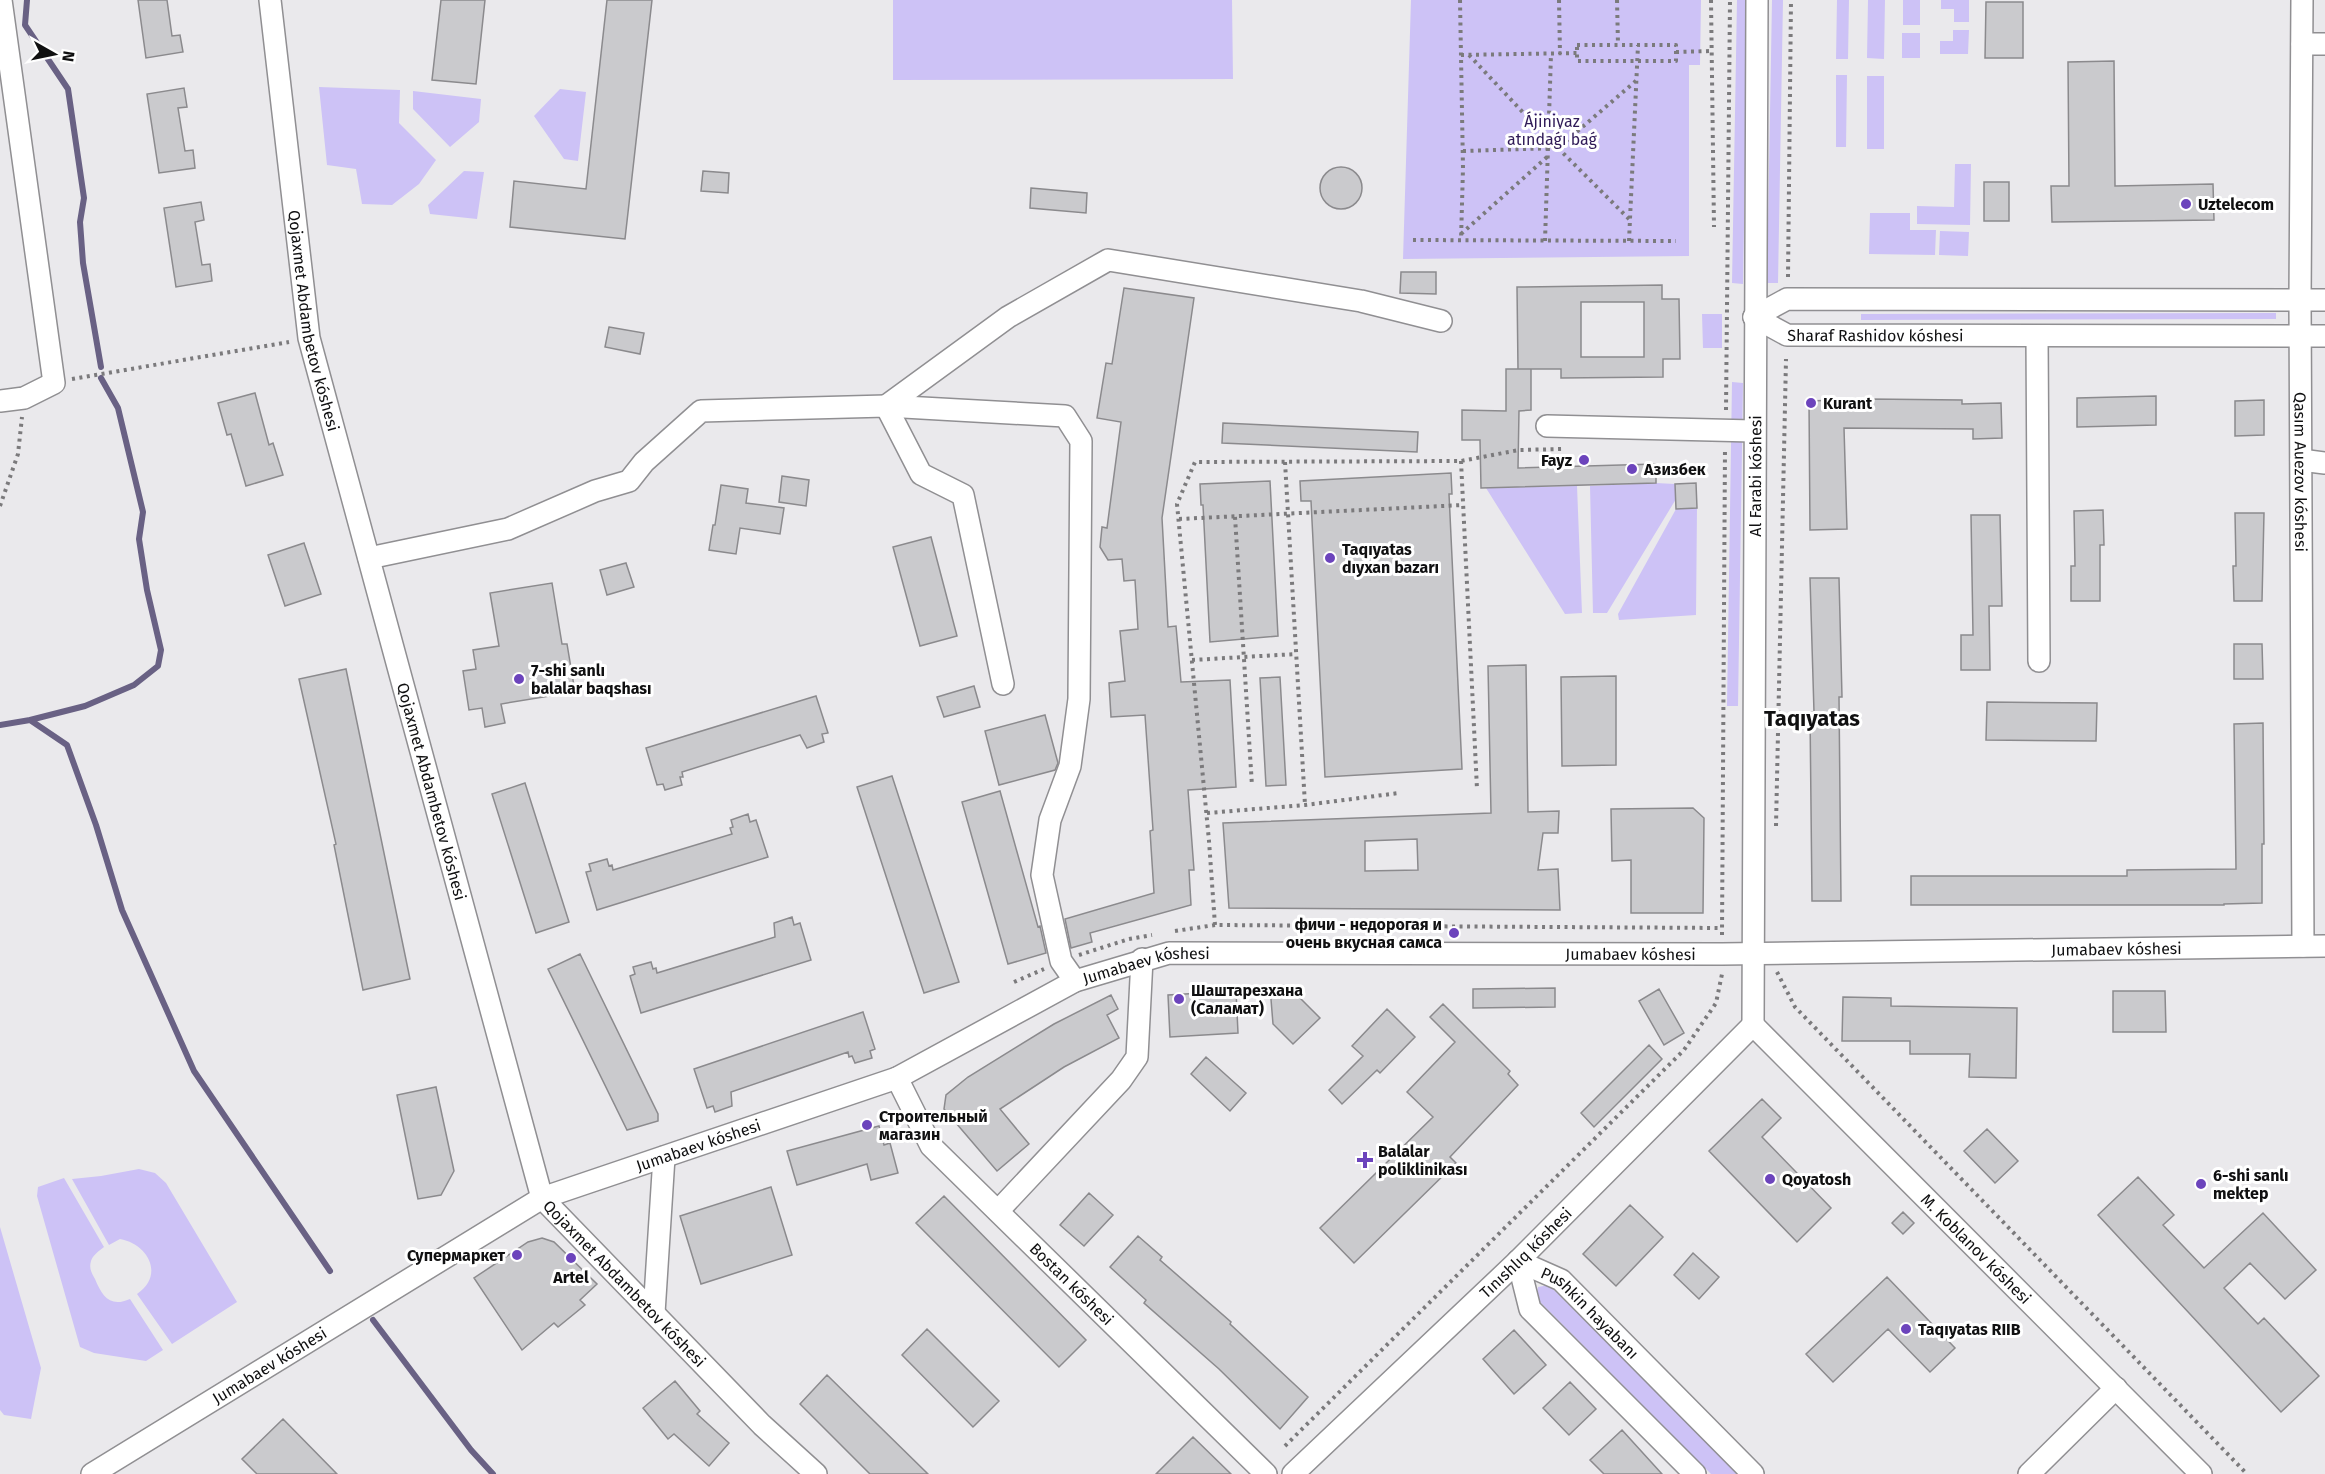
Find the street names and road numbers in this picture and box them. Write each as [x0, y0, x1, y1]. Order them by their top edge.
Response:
street label: Qojaxmet Abdambetov kóshesi [284, 209, 343, 433]
street label: Sharaf Rashidov kóshesi [1787, 326, 1964, 345]
street label: Qasım Auezov kóshesi [2290, 392, 2310, 552]
street label: Al Farabi kóshesi [1746, 415, 1765, 537]
street label: Qojaxmet Abdambetov kóshesi [393, 681, 470, 903]
street label: Jumabaev kóshesi [2051, 939, 2182, 960]
street label: Jumabaev kóshesi [1080, 943, 1210, 988]
street label: Jumabaev kóshesi [1565, 945, 1696, 964]
street label: Jumabaev kóshesi [634, 1116, 763, 1176]
street label: M. Koblanov kóshesi [1917, 1190, 2035, 1308]
street label: Qojaxmet Abdambetov kóshesi [539, 1196, 709, 1371]
street label: Tınıshlıq kóshesi [1476, 1204, 1576, 1302]
street label: Bostan kóshesi [1026, 1239, 1117, 1329]
street label: Pushkin hayabanı [1538, 1263, 1643, 1363]
street label: Jumabaev kóshesi [209, 1323, 330, 1408]

